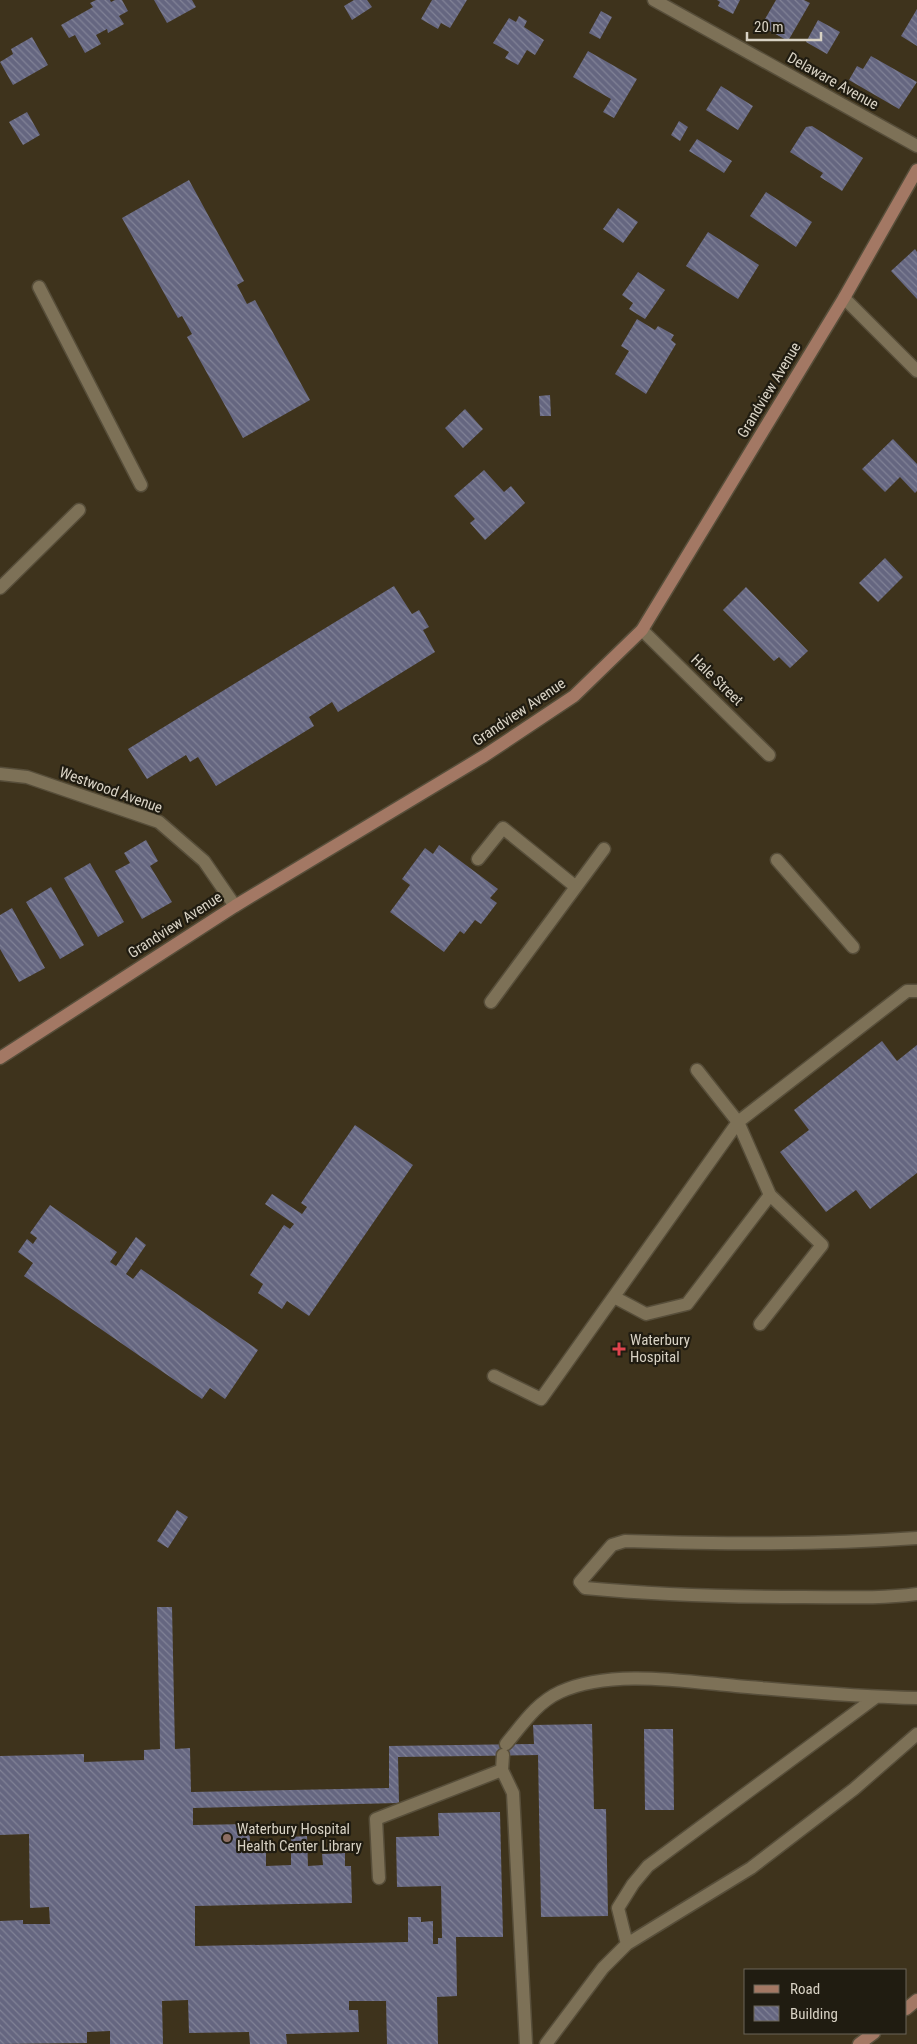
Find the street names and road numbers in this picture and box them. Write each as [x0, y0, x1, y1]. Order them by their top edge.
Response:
street label: Delaware Avenue [784, 49, 882, 113]
street label: Grandview Avenue [733, 339, 805, 441]
street label: Hale Street [687, 651, 747, 709]
street label: Grandview Avenue [469, 674, 569, 750]
street label: Westwood Avenue [57, 763, 165, 817]
street label: Grandview Avenue [125, 888, 225, 962]

